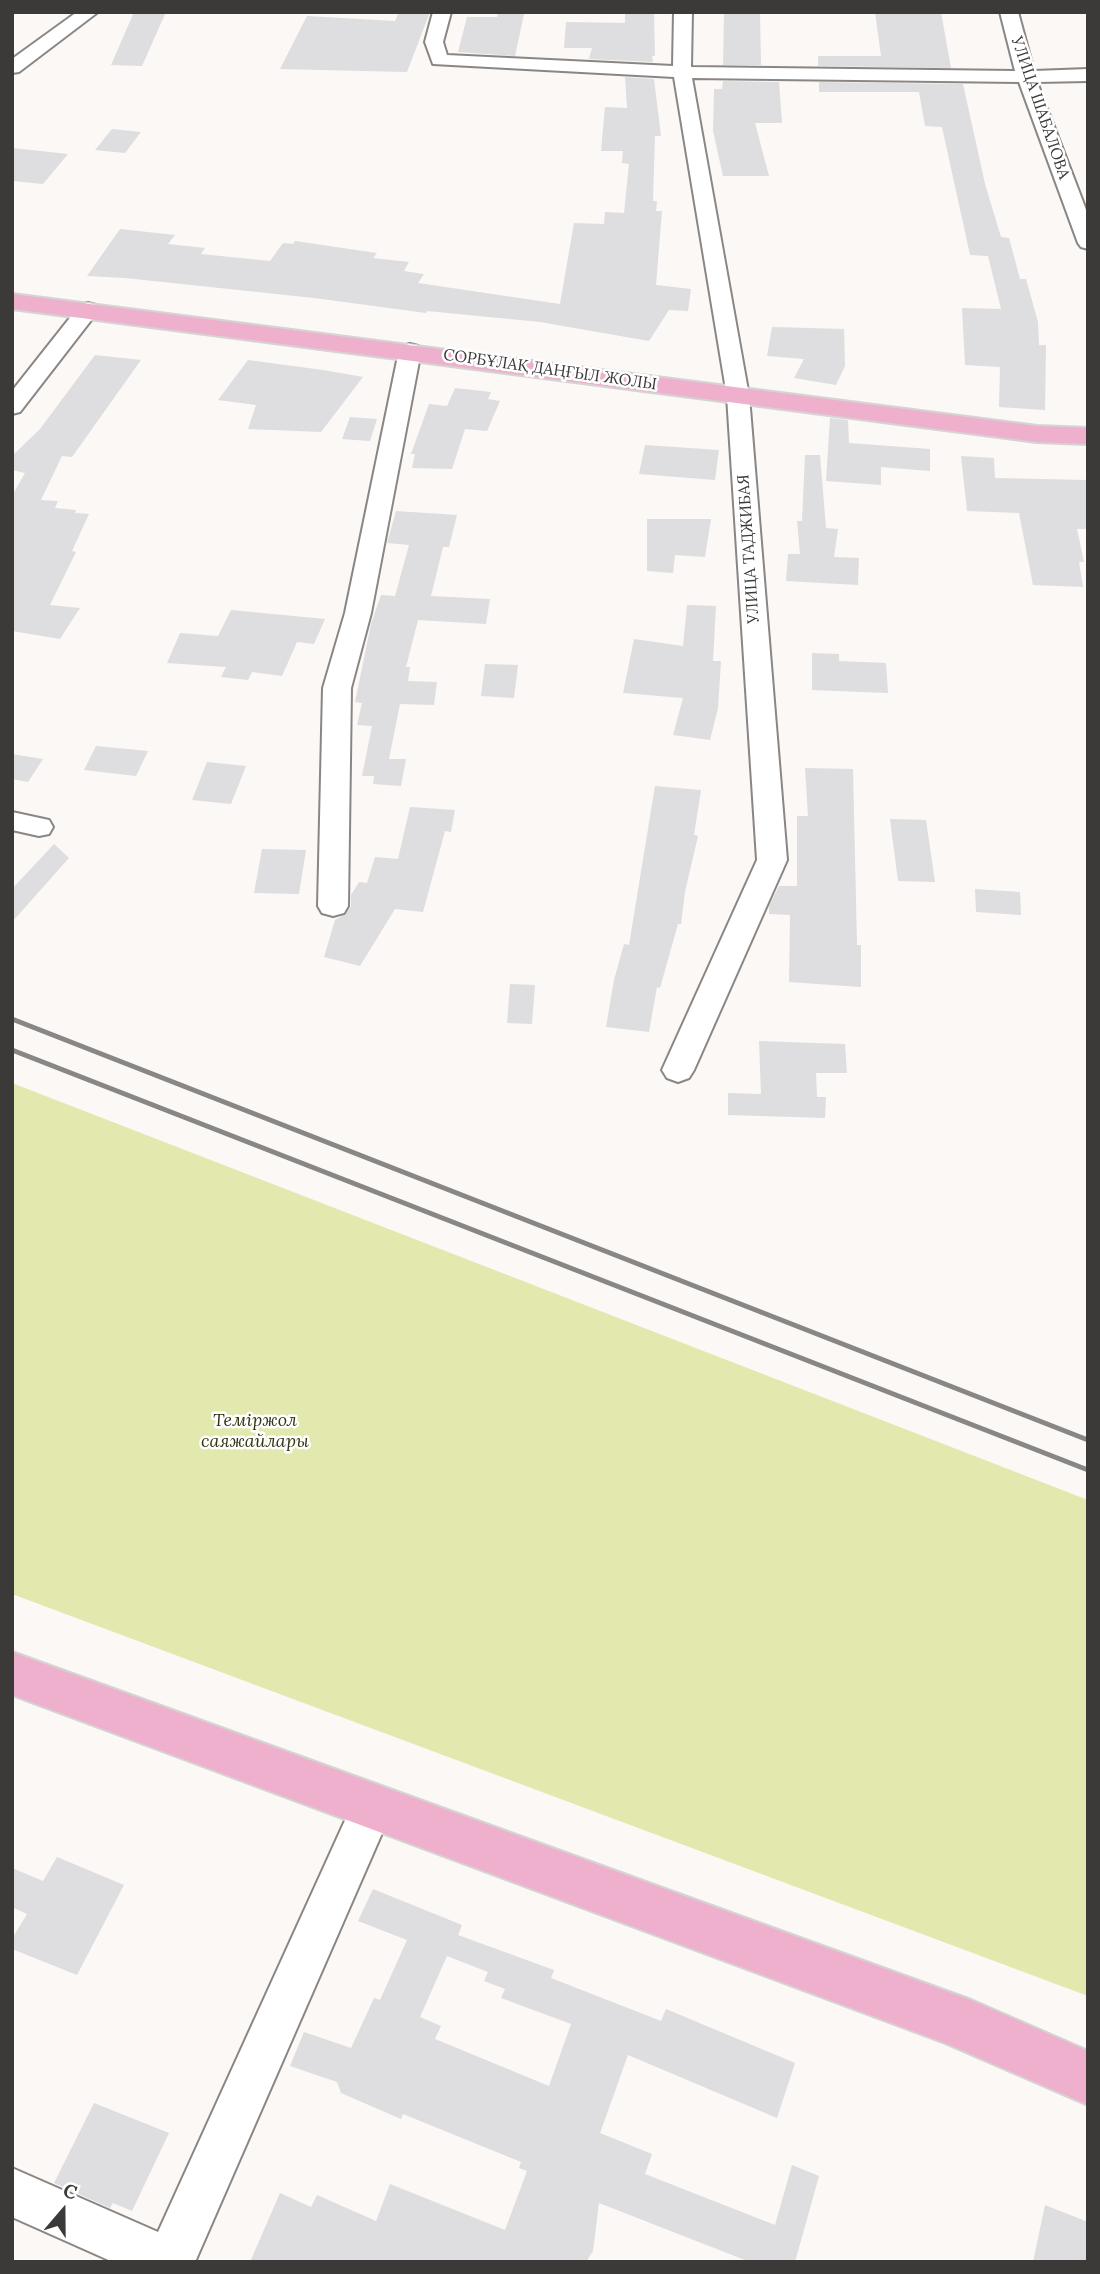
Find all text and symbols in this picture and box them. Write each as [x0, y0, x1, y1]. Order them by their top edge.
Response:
street label: УЛИЦА ШАБАЛОВА [1007, 34, 1073, 182]
street label: СОРБҰЛАҚ ДАҢҒЫЛ ЖОЛЫ [442, 346, 658, 394]
street label: УЛИЦА ТАДЖИБАЯ [734, 474, 764, 624]
park label: Теміржол саяжайлары [201, 1410, 309, 1452]
north arrow [28, 2176, 98, 2246]
text: С [60, 2178, 80, 2205]

